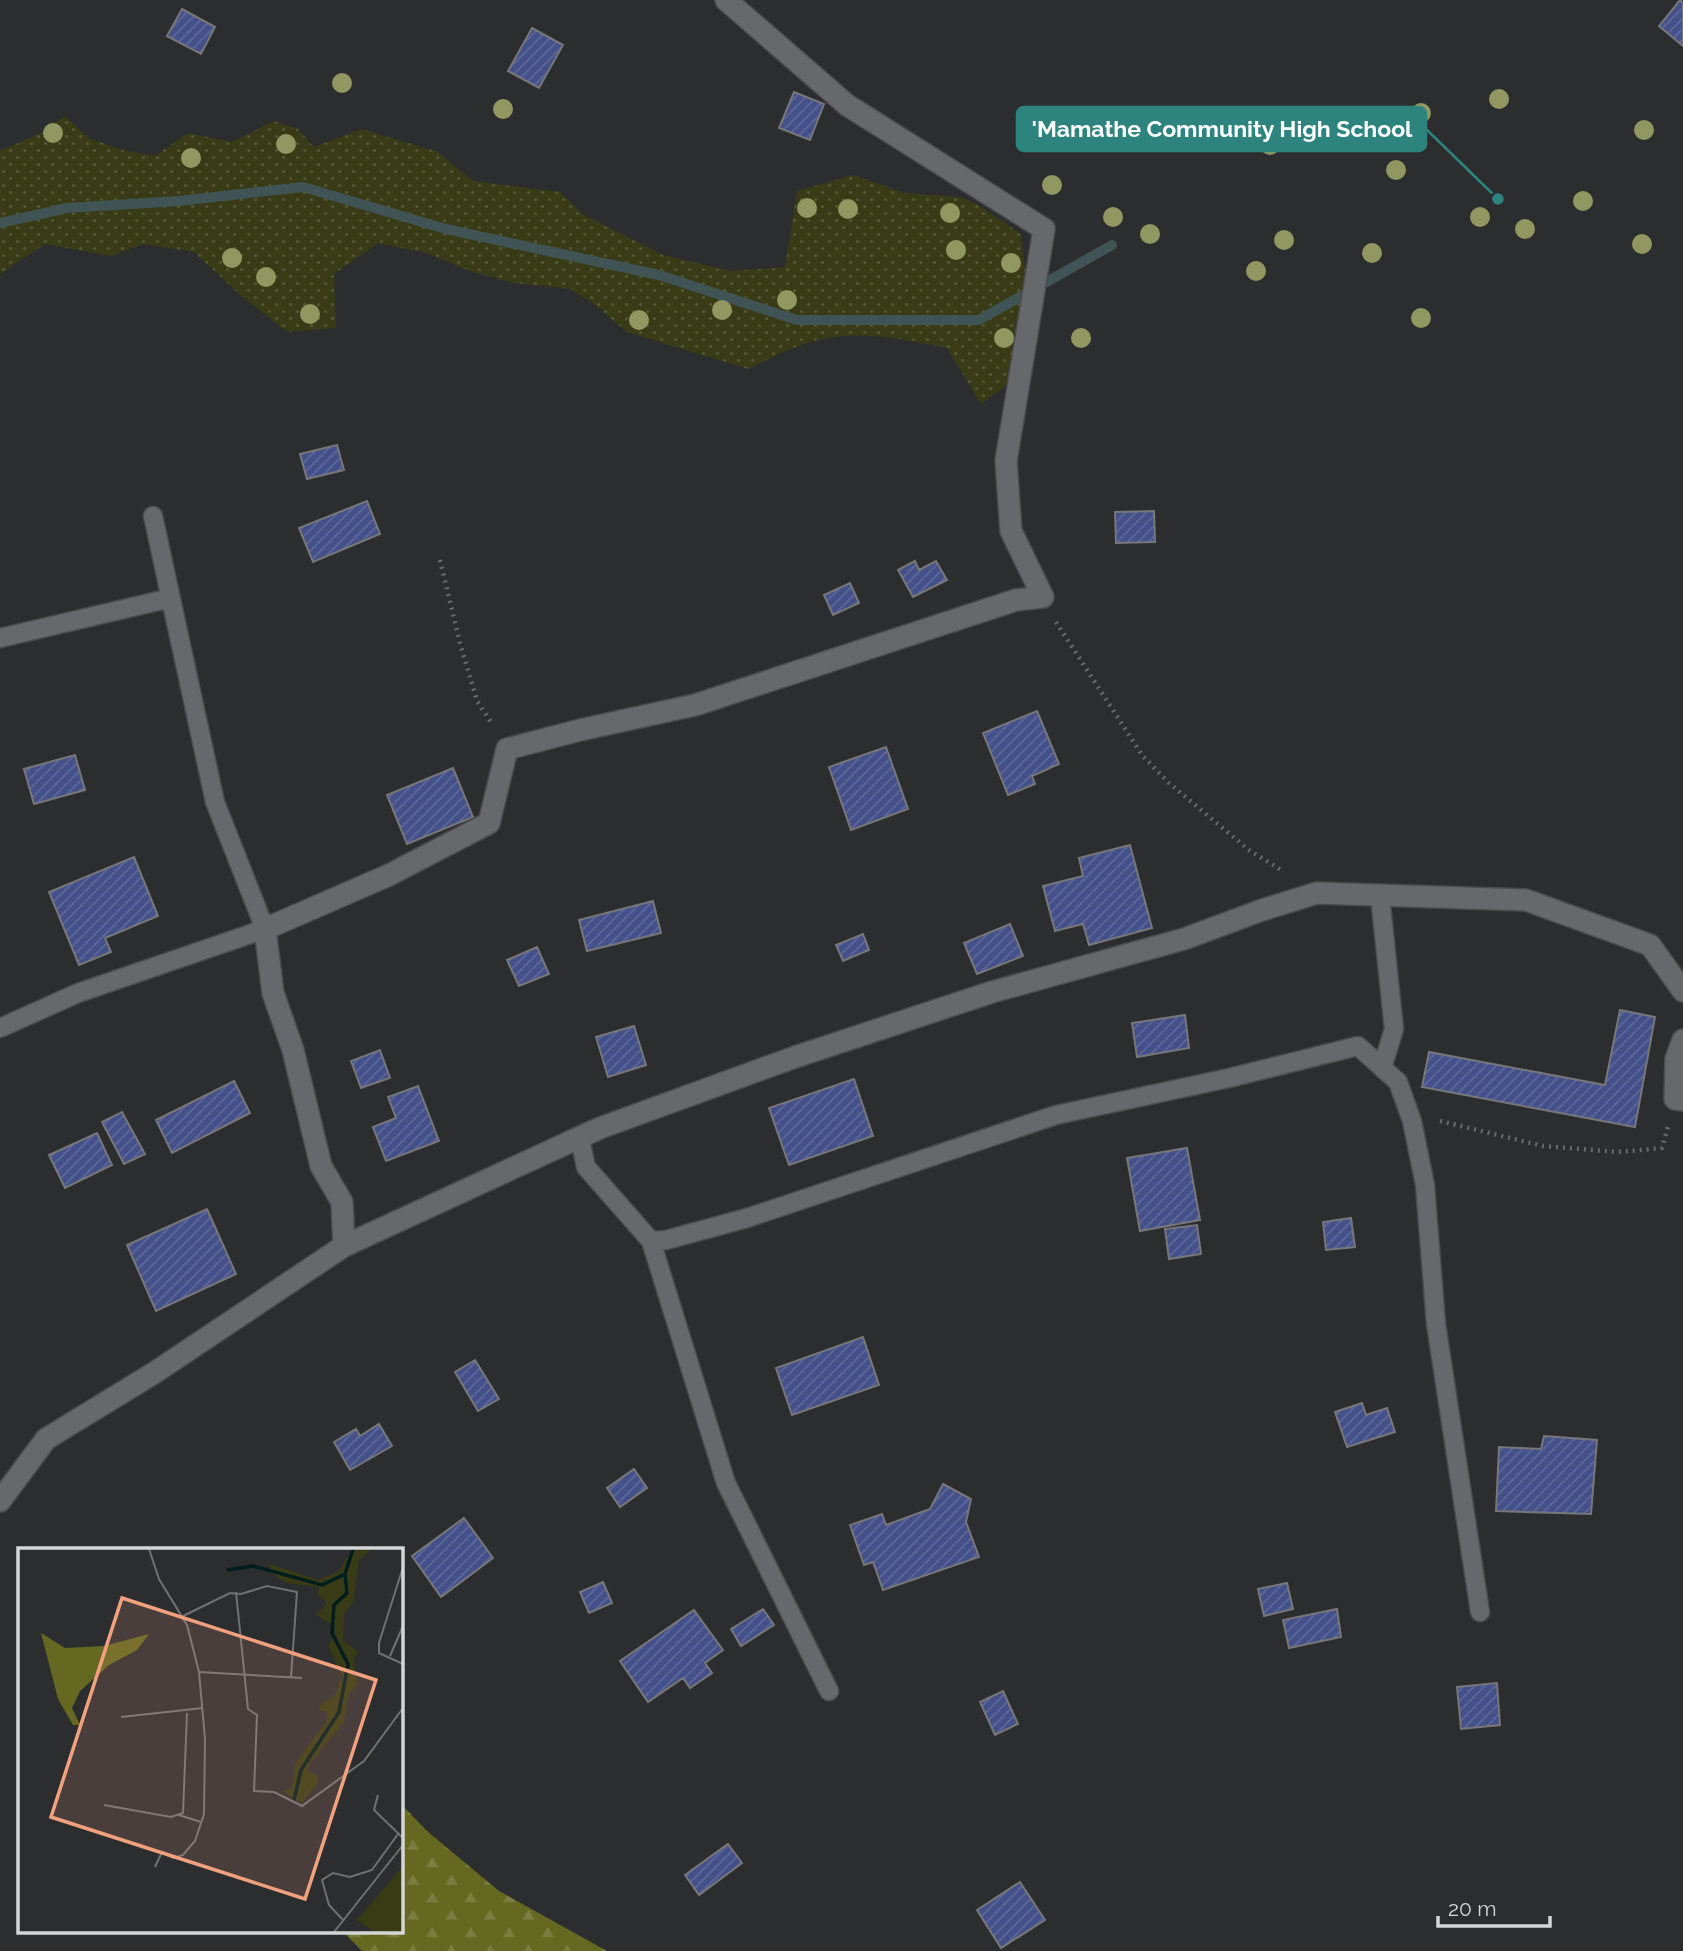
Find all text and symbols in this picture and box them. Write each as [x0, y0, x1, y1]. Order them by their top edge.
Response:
callout: 'Mamathe Community High School [1017, 107, 1426, 151]
text: 'Mamathe Community High School [1032, 115, 1413, 142]
inset map [18, 1548, 402, 1934]
scale bar [1438, 1884, 1550, 1928]
text: 20 m [1448, 1896, 1496, 1921]

